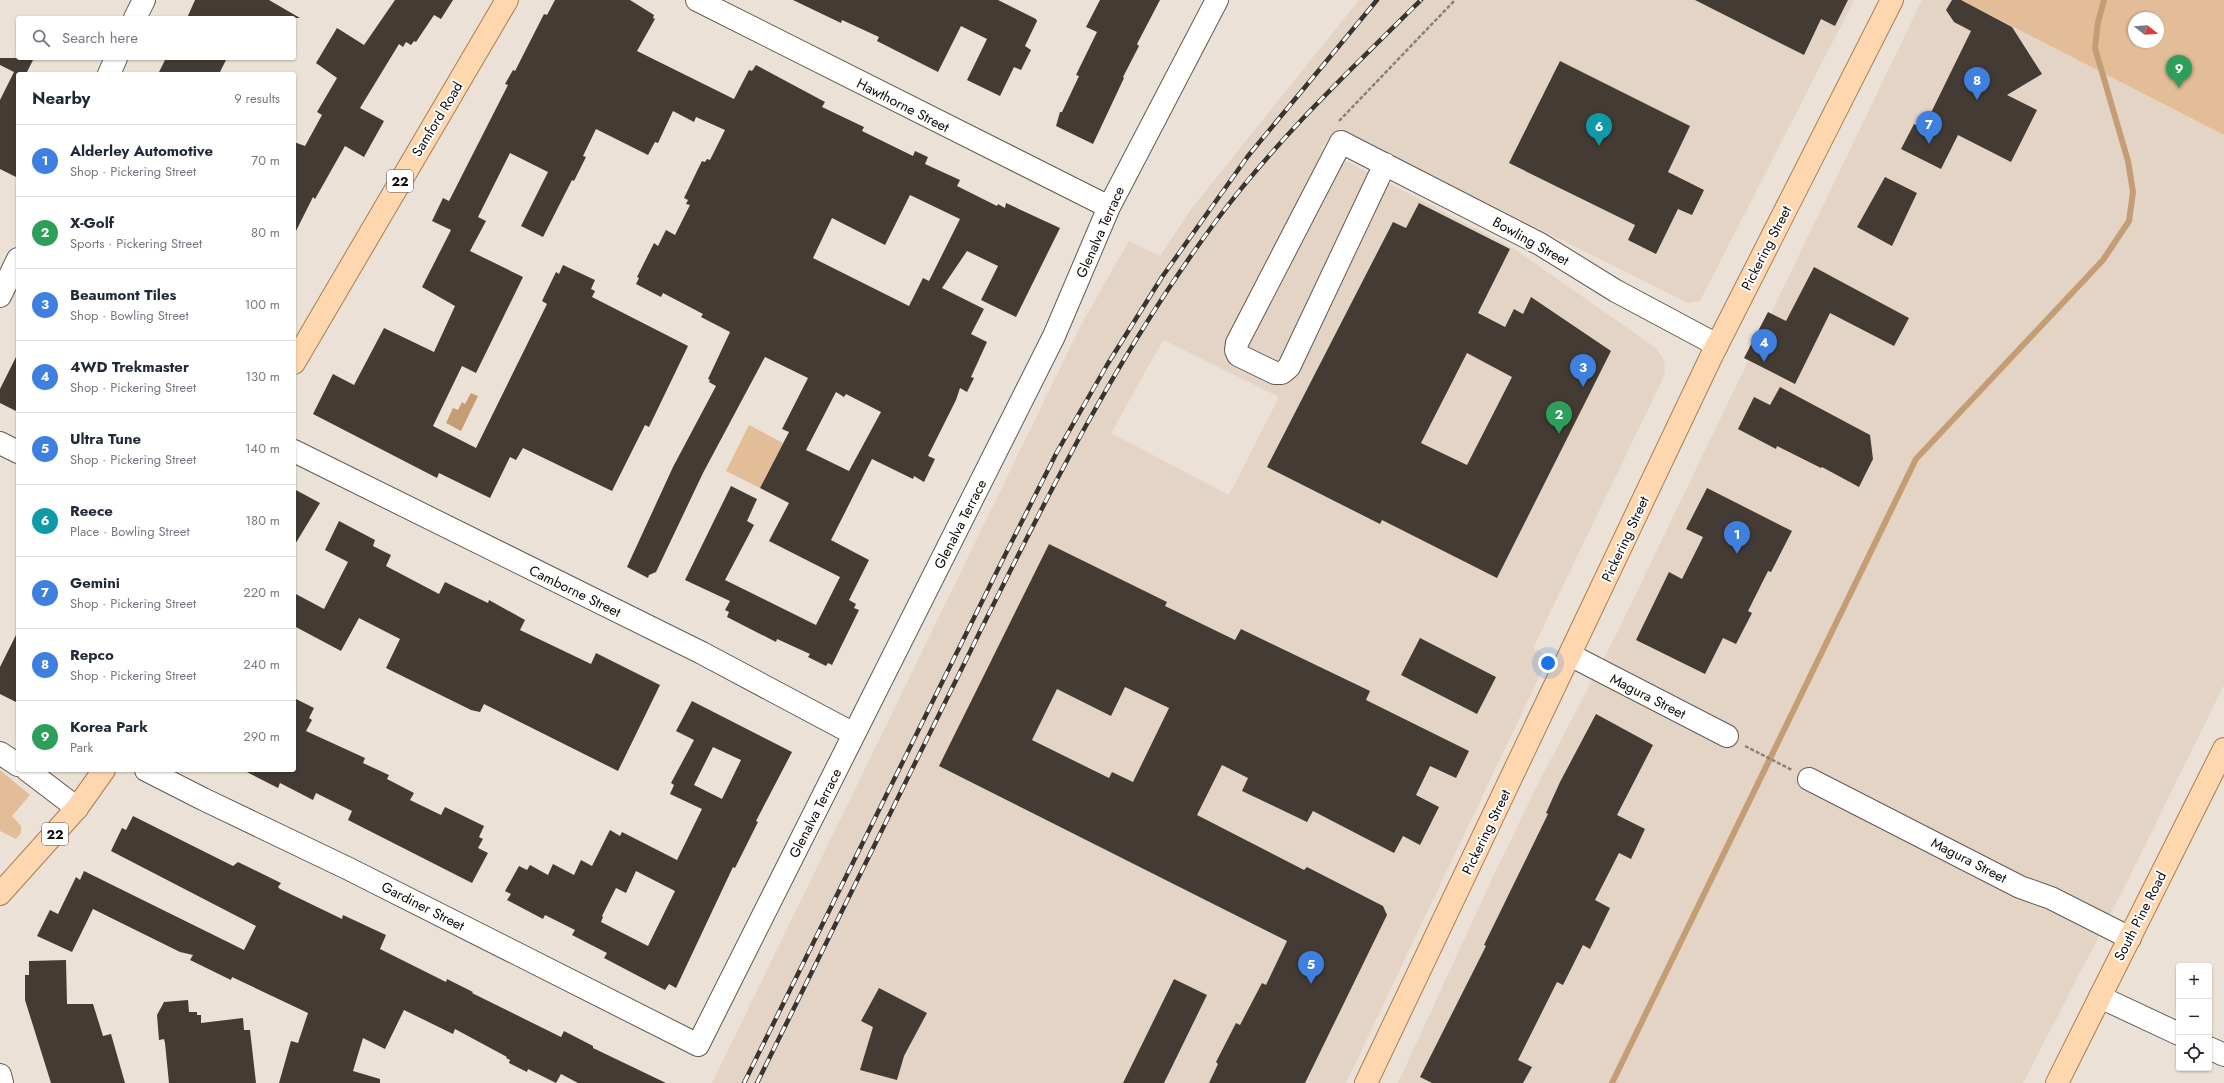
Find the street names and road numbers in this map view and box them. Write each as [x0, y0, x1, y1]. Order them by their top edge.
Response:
street label: Hawthorne Street [853, 73, 953, 137]
street label: Samford Road [407, 78, 467, 160]
road number: 22 [387, 170, 413, 192]
street label: Glenalva Terrace [1071, 183, 1129, 281]
street label: Pickering Street [1736, 202, 1796, 294]
street label: Bowling Street [1489, 212, 1573, 271]
street label: Glenalva Terrace [929, 476, 991, 572]
street label: Pickering Street [1596, 492, 1654, 585]
street label: Camborne Street [526, 560, 625, 622]
street label: Magura Street [1607, 668, 1690, 724]
street label: Glenalva Terrace [784, 765, 846, 861]
street label: Pickering Street [1457, 785, 1516, 878]
road number: 22 [42, 823, 68, 845]
street label: Magura Street [1928, 832, 2011, 888]
street label: South Pine Road [2109, 868, 2171, 964]
street label: Gardiner Street [378, 876, 469, 936]

